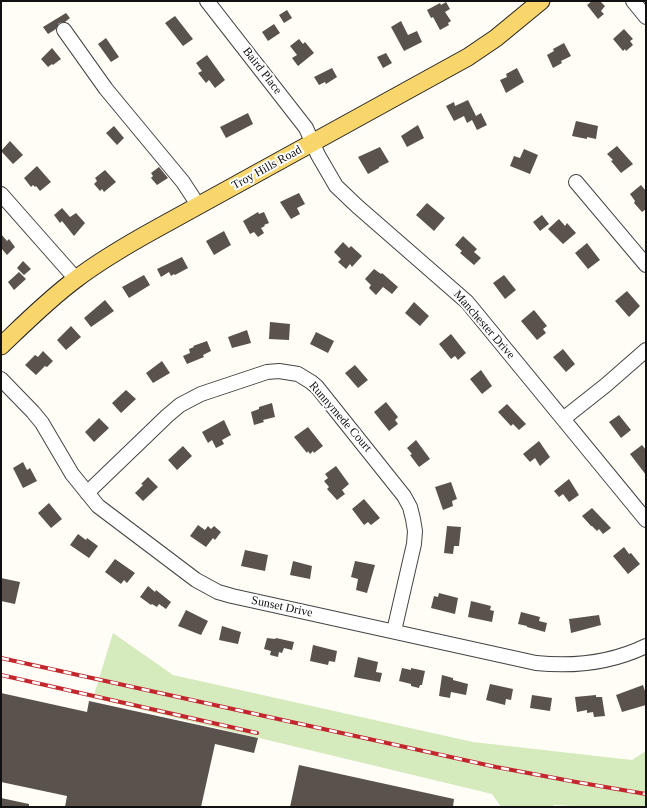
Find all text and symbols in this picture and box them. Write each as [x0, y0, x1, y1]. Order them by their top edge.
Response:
street label: Baird Place [239, 45, 285, 97]
street label: Troy Hills Road [230, 143, 304, 193]
street label: Manchester Drive [450, 288, 518, 362]
street label: Runnymede Court [306, 379, 374, 455]
street label: Sunset Drive [250, 593, 314, 621]

